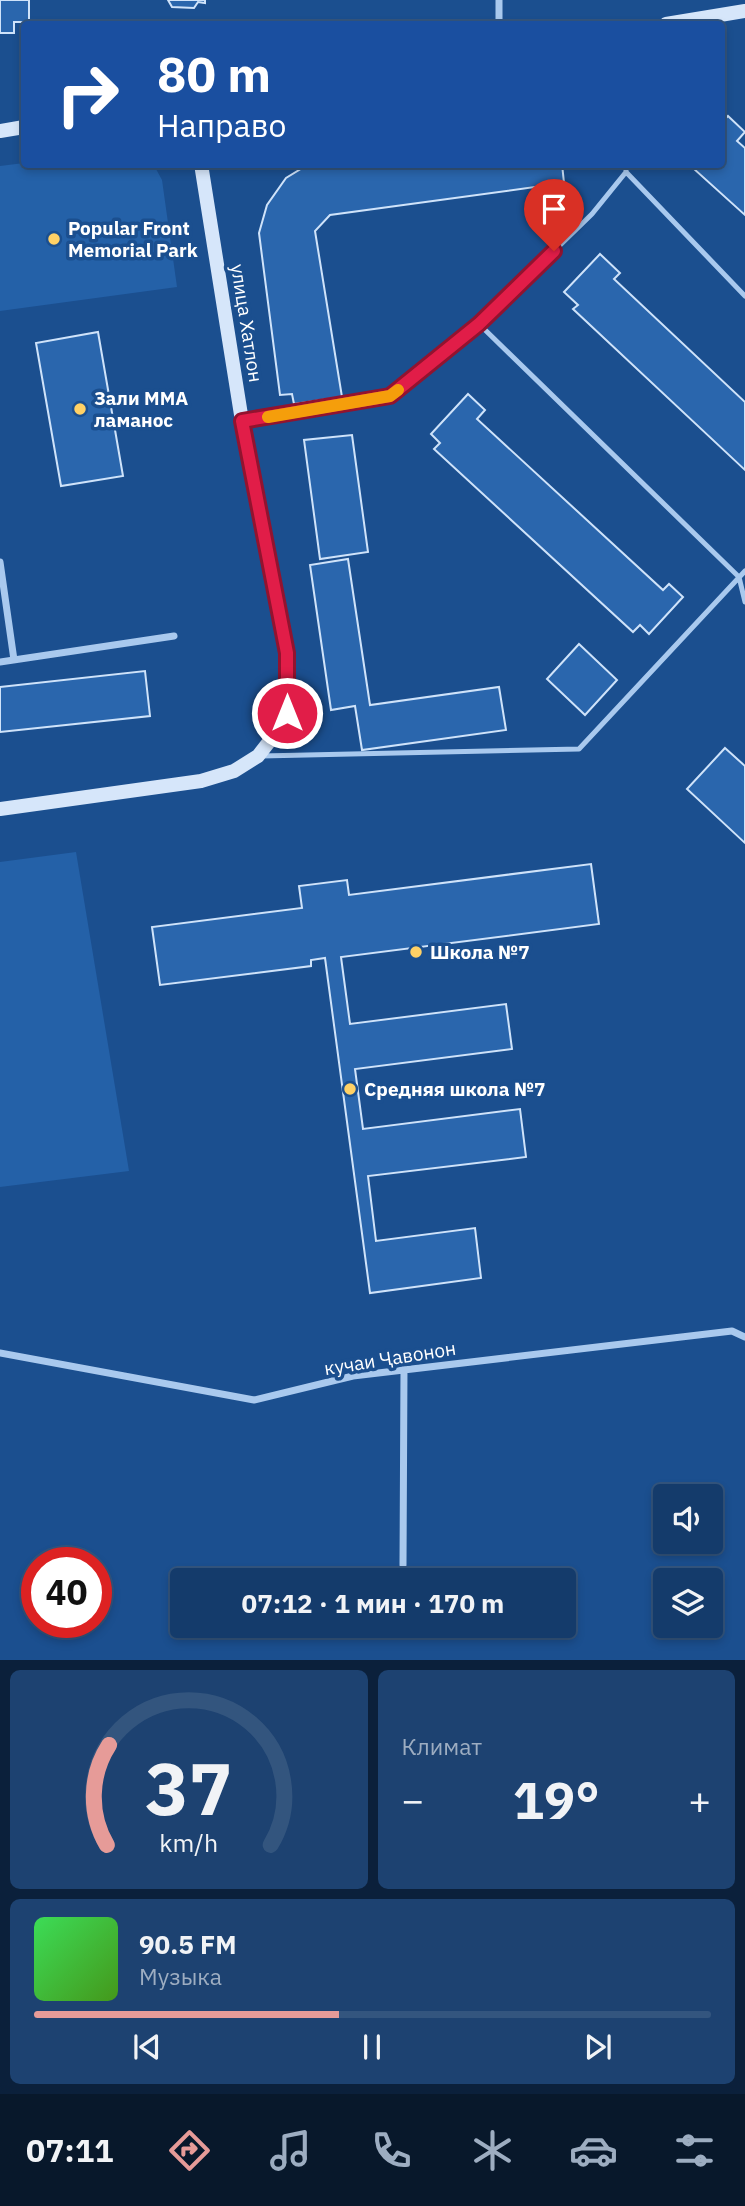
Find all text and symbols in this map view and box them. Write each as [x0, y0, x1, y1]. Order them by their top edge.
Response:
text: 80 m [157, 42, 271, 105]
icon: right [42, 49, 133, 140]
text: Направо [157, 104, 286, 146]
pin [524, 179, 584, 251]
icon: arrive [535, 190, 573, 228]
place label: Popular Front Memorial Park [68, 216, 198, 262]
marker: Popular Front Memorial Park [46, 231, 62, 247]
street label: улица Хатлон [226, 262, 268, 384]
place label: Зали MMA ламанос [94, 386, 188, 432]
marker: Зали MMA ламанос [72, 401, 88, 417]
position arrow [250, 676, 324, 750]
place label: Школа №7 [430, 940, 530, 964]
marker: Школа №7 [408, 944, 424, 960]
place label: Средняя школа №7 [364, 1077, 546, 1101]
marker: Средняя школа №7 [342, 1081, 358, 1097]
street label: кучаи Ҷавонон [322, 1336, 458, 1380]
map controls [653, 1484, 723, 1638]
button: sound [653, 1484, 723, 1554]
speed limit sign: 40 [21, 1547, 112, 1638]
button: layers [653, 1568, 723, 1638]
text: 07:12 · 1 мин · 170 m [242, 1586, 504, 1620]
text: Климат [402, 1731, 482, 1761]
text: 37 [145, 1741, 232, 1836]
text: 19° [513, 1766, 600, 1833]
text: − [402, 1775, 424, 1824]
text: + [688, 1775, 711, 1824]
text: km/h [159, 1826, 218, 1859]
text: 90.5 FM [139, 1927, 237, 1961]
text: Музыка [139, 1961, 222, 1991]
icon: previous [128, 2028, 166, 2066]
icon: pause [353, 2028, 391, 2066]
icon: next [579, 2028, 617, 2066]
icon: directions [165, 2126, 214, 2175]
icon: music [266, 2126, 315, 2175]
icon: phone [367, 2126, 416, 2175]
icon: climate [468, 2126, 517, 2175]
icon: car [569, 2126, 618, 2175]
icon: filters [670, 2126, 719, 2175]
text: 07:11 [26, 2129, 113, 2171]

